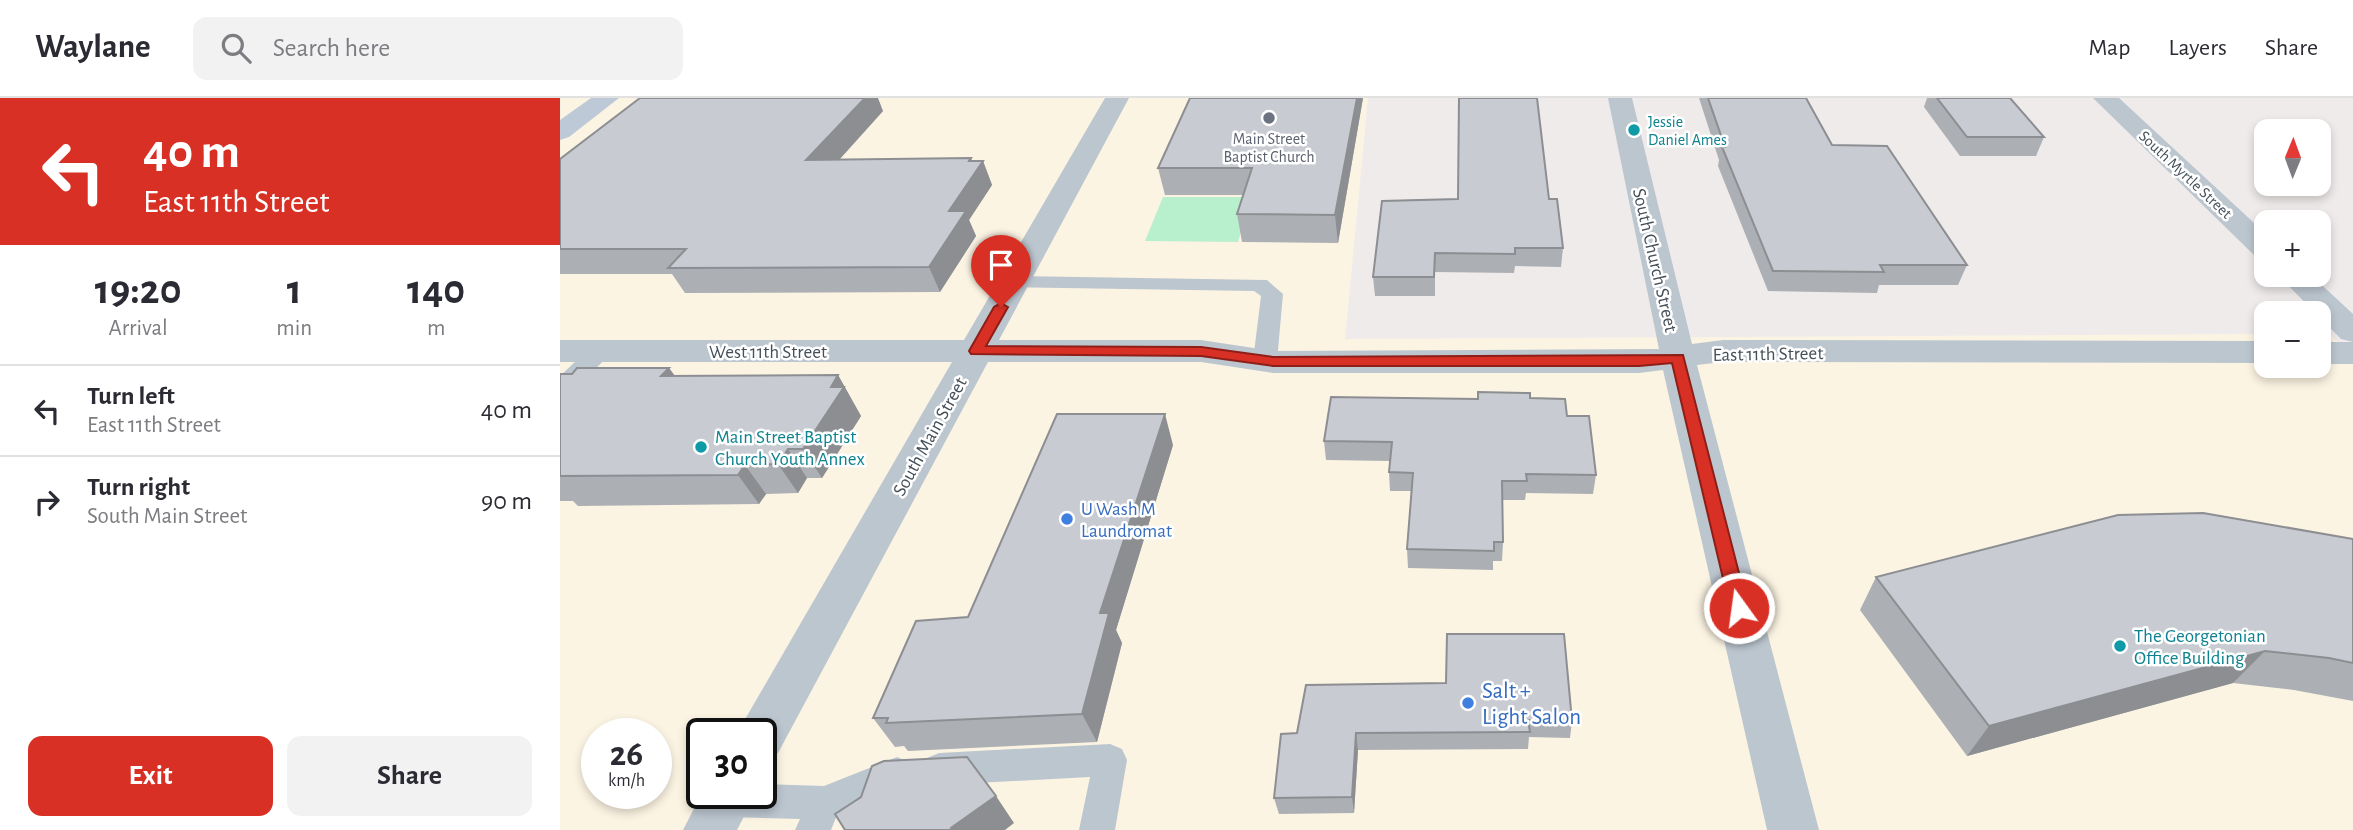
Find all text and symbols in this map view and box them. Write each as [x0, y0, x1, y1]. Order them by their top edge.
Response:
search box [193, 17, 683, 80]
icon: search [217, 29, 255, 67]
text: Waylane [35, 31, 151, 64]
text: Search here [273, 35, 390, 61]
text: Map [2088, 36, 2130, 60]
text: Layers [2168, 36, 2227, 60]
text: Share [2265, 36, 2318, 60]
marker: Main Street Baptist Church [1261, 110, 1277, 126]
place label: Jessie Daniel Ames [1648, 114, 1727, 148]
north arrow [2254, 119, 2331, 196]
map controls [2254, 119, 2331, 378]
marker: Jessie Daniel Ames [1626, 122, 1642, 138]
icon: left [28, 126, 119, 217]
text: 40 m [143, 128, 240, 177]
street label: South Myrtle Street [2135, 128, 2235, 222]
place label: Main Street Baptist Church [1223, 131, 1315, 165]
text: East 11th Street [143, 186, 329, 218]
street label: South Church Street [1629, 187, 1680, 334]
button: + [2254, 210, 2331, 287]
pin [971, 235, 1031, 307]
icon: arrive [982, 246, 1020, 284]
text: 19:20 [95, 269, 182, 311]
text: 1 [287, 269, 302, 311]
text: 140 [407, 269, 465, 311]
button: − [2254, 301, 2331, 378]
text: Arrival [109, 317, 168, 340]
text: min [276, 317, 312, 340]
text: m [427, 317, 445, 340]
street label: West 11th Street [709, 343, 827, 362]
street label: East 11th Street [1713, 344, 1824, 365]
street label: South Main Street [890, 374, 971, 499]
text: Turn left [87, 383, 175, 409]
icon: left [28, 392, 66, 430]
text: 40 m [481, 397, 532, 423]
text: East 11th Street [87, 414, 221, 437]
place label: Main Street Baptist Church Youth Annex [715, 428, 865, 469]
marker: Main Street Baptist Church Youth Annex [693, 439, 709, 455]
text: Turn right [87, 474, 190, 500]
icon: right [28, 483, 66, 521]
text: 90 m [481, 488, 532, 514]
place label: U Wash M Laundromat [1081, 500, 1172, 541]
text: South Main Street [87, 505, 247, 528]
marker: U Wash M Laundromat [1059, 511, 1075, 527]
position arrow [1702, 571, 1776, 645]
place label: The Georgetonian Office Building [2134, 627, 2266, 668]
marker: The Georgetonian Office Building [2112, 638, 2128, 654]
place label: Salt + Light Salon [1482, 680, 1581, 729]
marker: Salt + Light Salon [1460, 695, 1476, 711]
speed limit sign: 30 [686, 718, 777, 809]
button: Exit [28, 736, 273, 816]
button: Share [287, 736, 532, 816]
text: 26 [610, 737, 643, 772]
text: km/h [608, 772, 645, 790]

